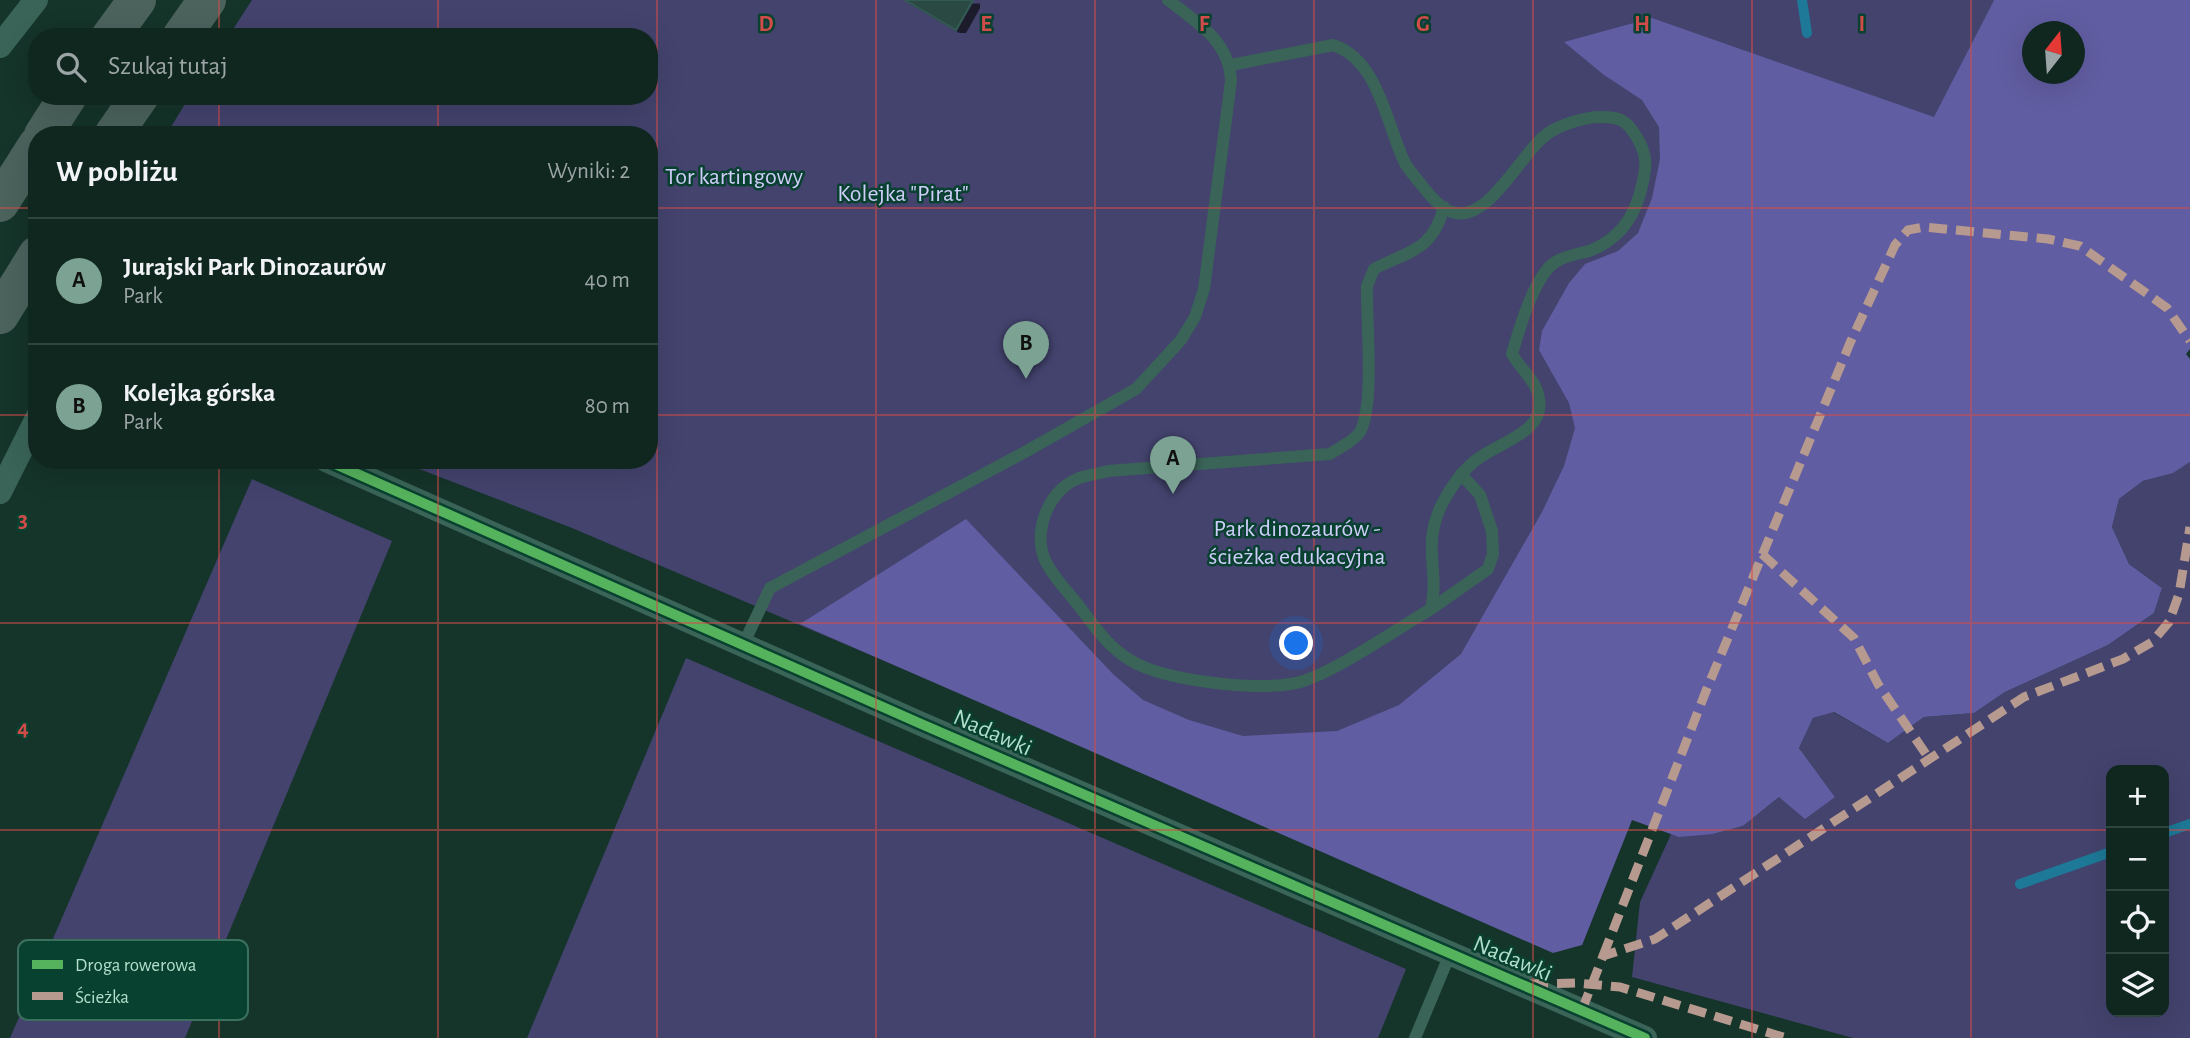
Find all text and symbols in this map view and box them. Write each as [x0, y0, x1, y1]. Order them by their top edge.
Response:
text: D [758, 13, 774, 36]
text: E [980, 13, 992, 36]
text: F [1199, 13, 1210, 36]
text: G [1416, 13, 1430, 36]
text: H [1634, 13, 1650, 36]
text: I [1859, 13, 1865, 36]
north arrow [2022, 21, 2085, 84]
search box [28, 28, 658, 105]
icon: search [52, 48, 90, 86]
text: Szukaj tutaj [108, 53, 228, 79]
text: W pobliżu [56, 157, 178, 187]
text: Wyniki: 2 [547, 160, 630, 183]
park label: Tor kartingowy [665, 165, 803, 189]
park label: Kolejka "Pirat" [837, 182, 969, 206]
text: Jurajski Park Dinozaurów [123, 254, 386, 280]
text: A [72, 269, 86, 292]
text: 40 m [585, 269, 630, 292]
text: Park [123, 285, 163, 308]
pin: B [1003, 321, 1049, 379]
text: Kolejka górska [123, 380, 275, 406]
text: B [72, 395, 86, 418]
text: 80 m [585, 395, 630, 418]
text: Park [123, 411, 163, 434]
pin: A [1150, 436, 1196, 494]
text: 3 [18, 509, 28, 532]
park label: Park dinozaurów - ścieżka edukacyjna [1209, 517, 1385, 569]
your location [1279, 626, 1313, 660]
street label: Nadawki [950, 705, 1035, 761]
text: 4 [17, 717, 29, 740]
map controls [2106, 765, 2169, 1017]
button: + [2106, 765, 2169, 828]
button: − [2106, 828, 2169, 891]
button: locate [2106, 891, 2169, 954]
street label: Nadawki [1470, 932, 1556, 986]
legend [18, 940, 248, 1020]
button: layers [2106, 954, 2169, 1017]
text: Droga rowerowa [75, 956, 197, 975]
text: Ścieżka [75, 986, 129, 1007]

